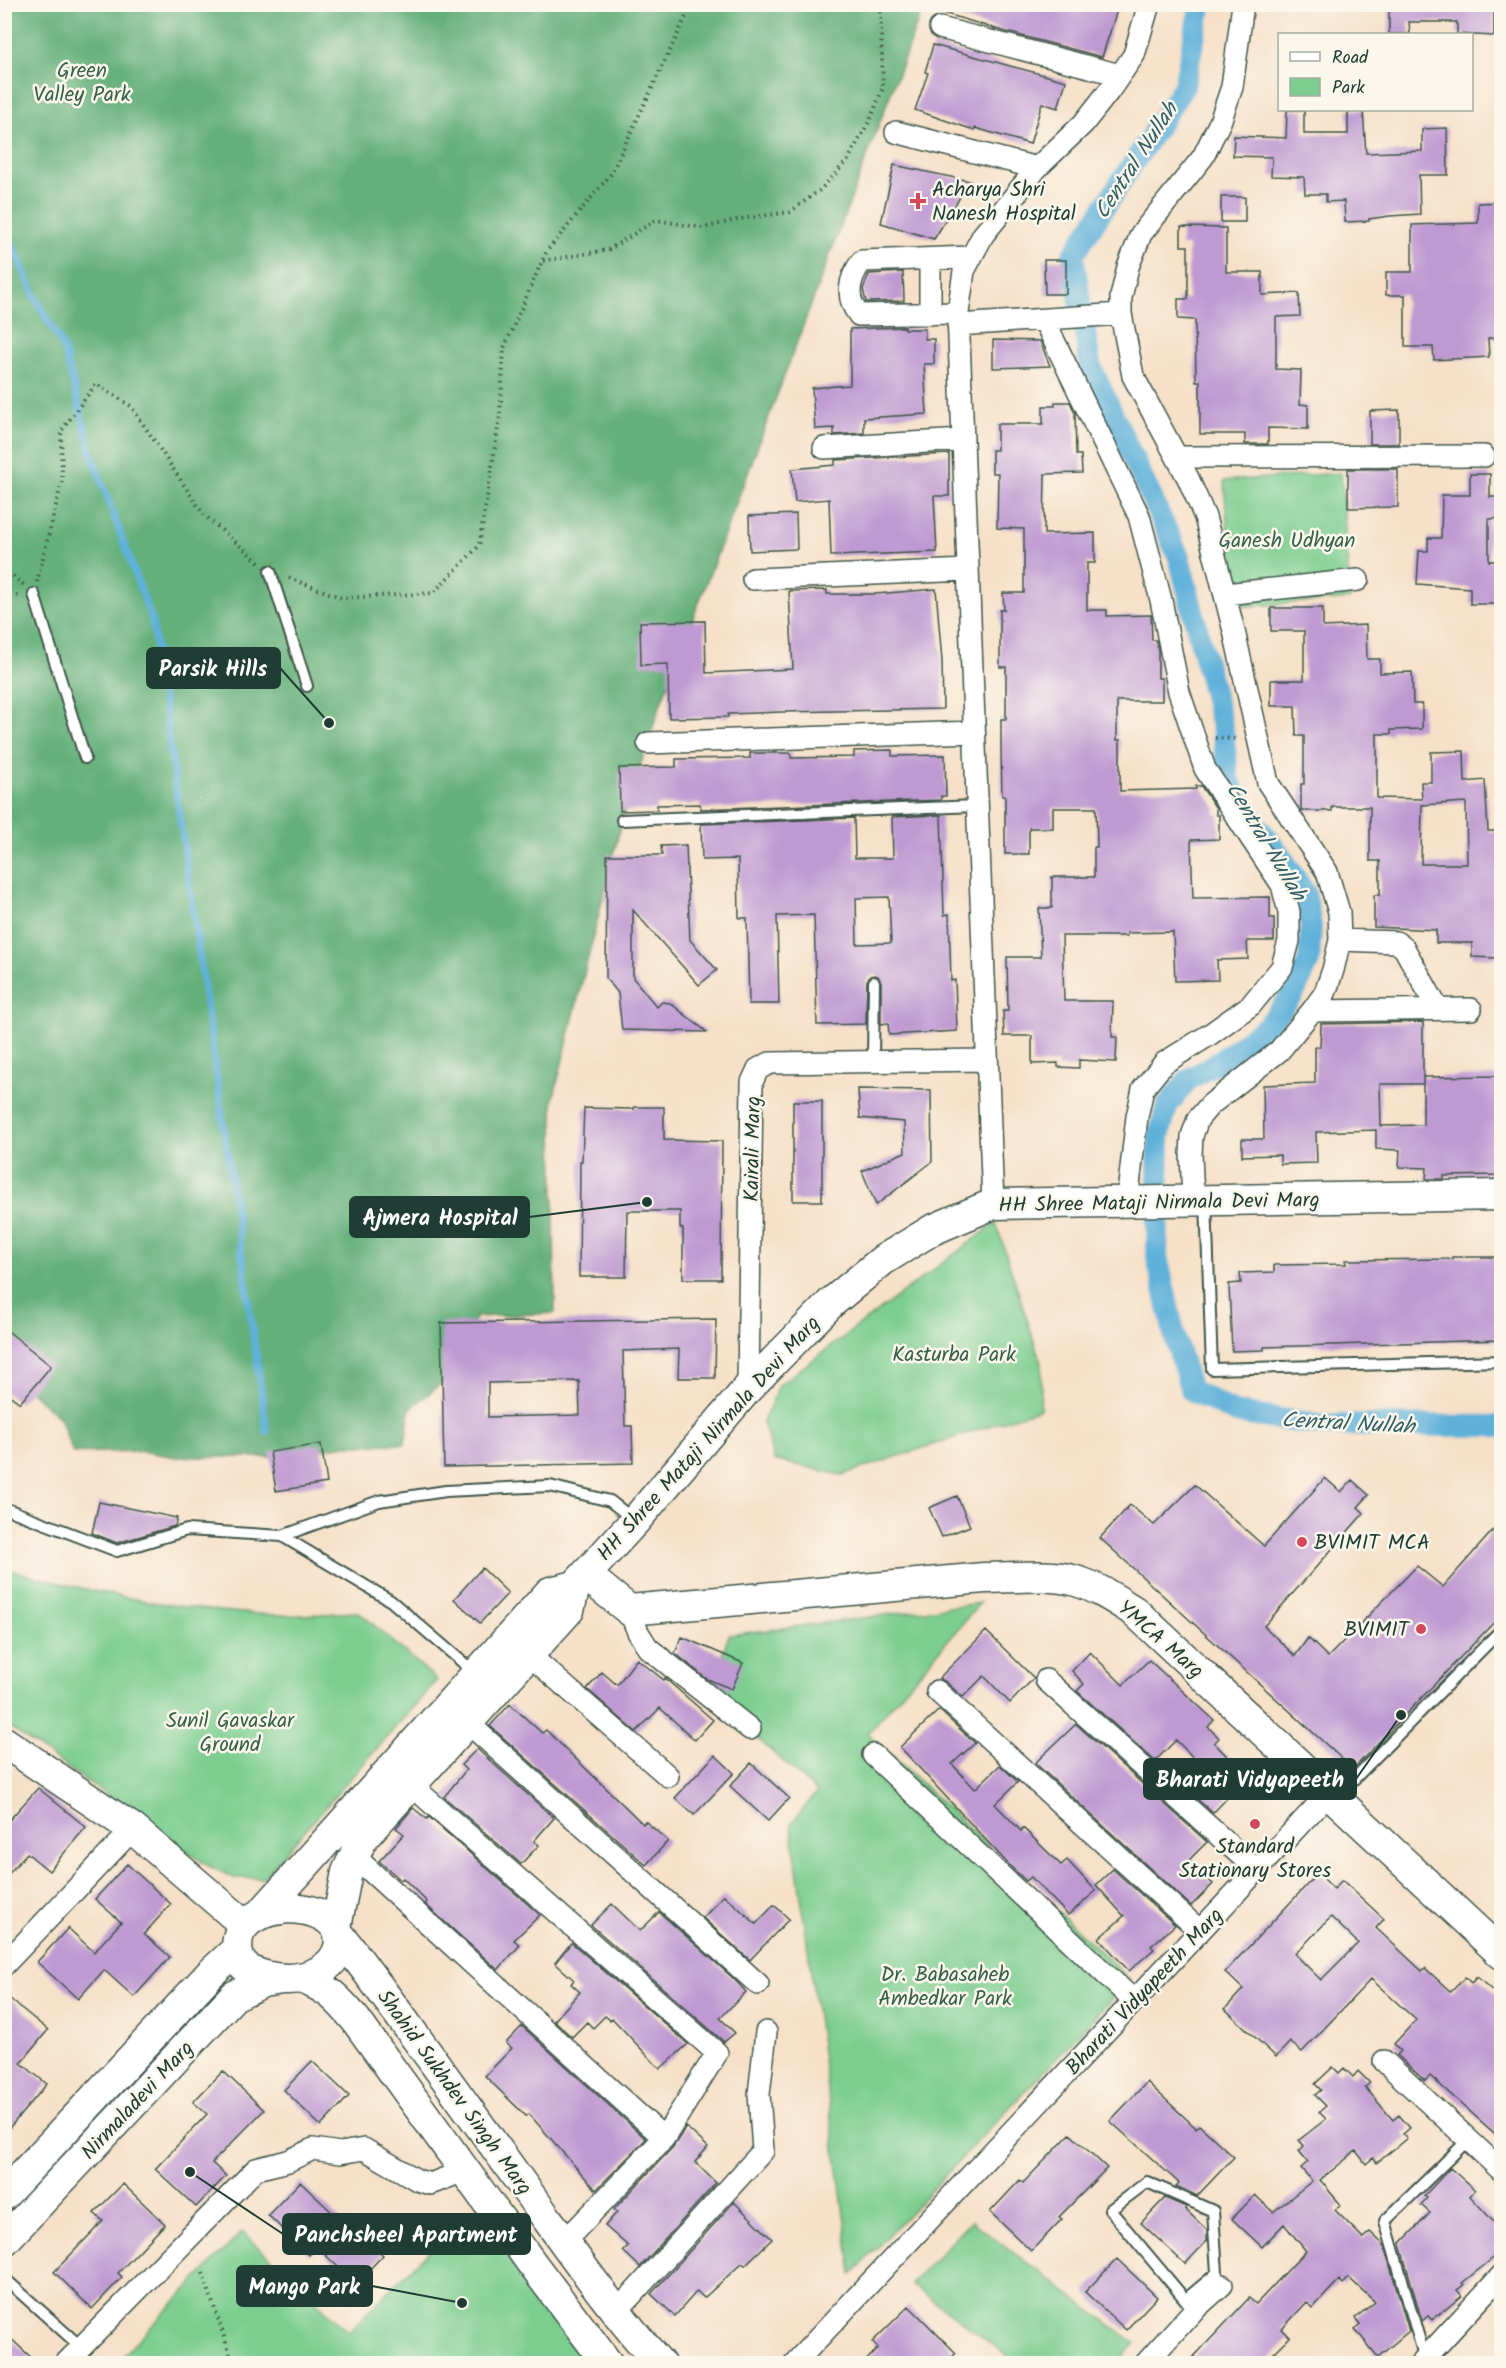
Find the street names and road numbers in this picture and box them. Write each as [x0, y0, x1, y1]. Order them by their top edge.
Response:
street label: Kairali Marg [736, 1096, 771, 1202]
street label: HH Shree Mataji Nirmala Devi Marg [998, 1184, 1320, 1223]
street label: HH Shree Mataji Nirmala Devi Marg [589, 1309, 829, 1569]
street label: YMCA Marg [1109, 1593, 1211, 1687]
street label: Bharati Vidyapeeth Marg [1058, 1901, 1232, 2083]
street label: Shahid Sukhdev Singh Marg [368, 1983, 540, 2203]
street label: Nirmaladevi Marg [74, 2034, 202, 2168]

